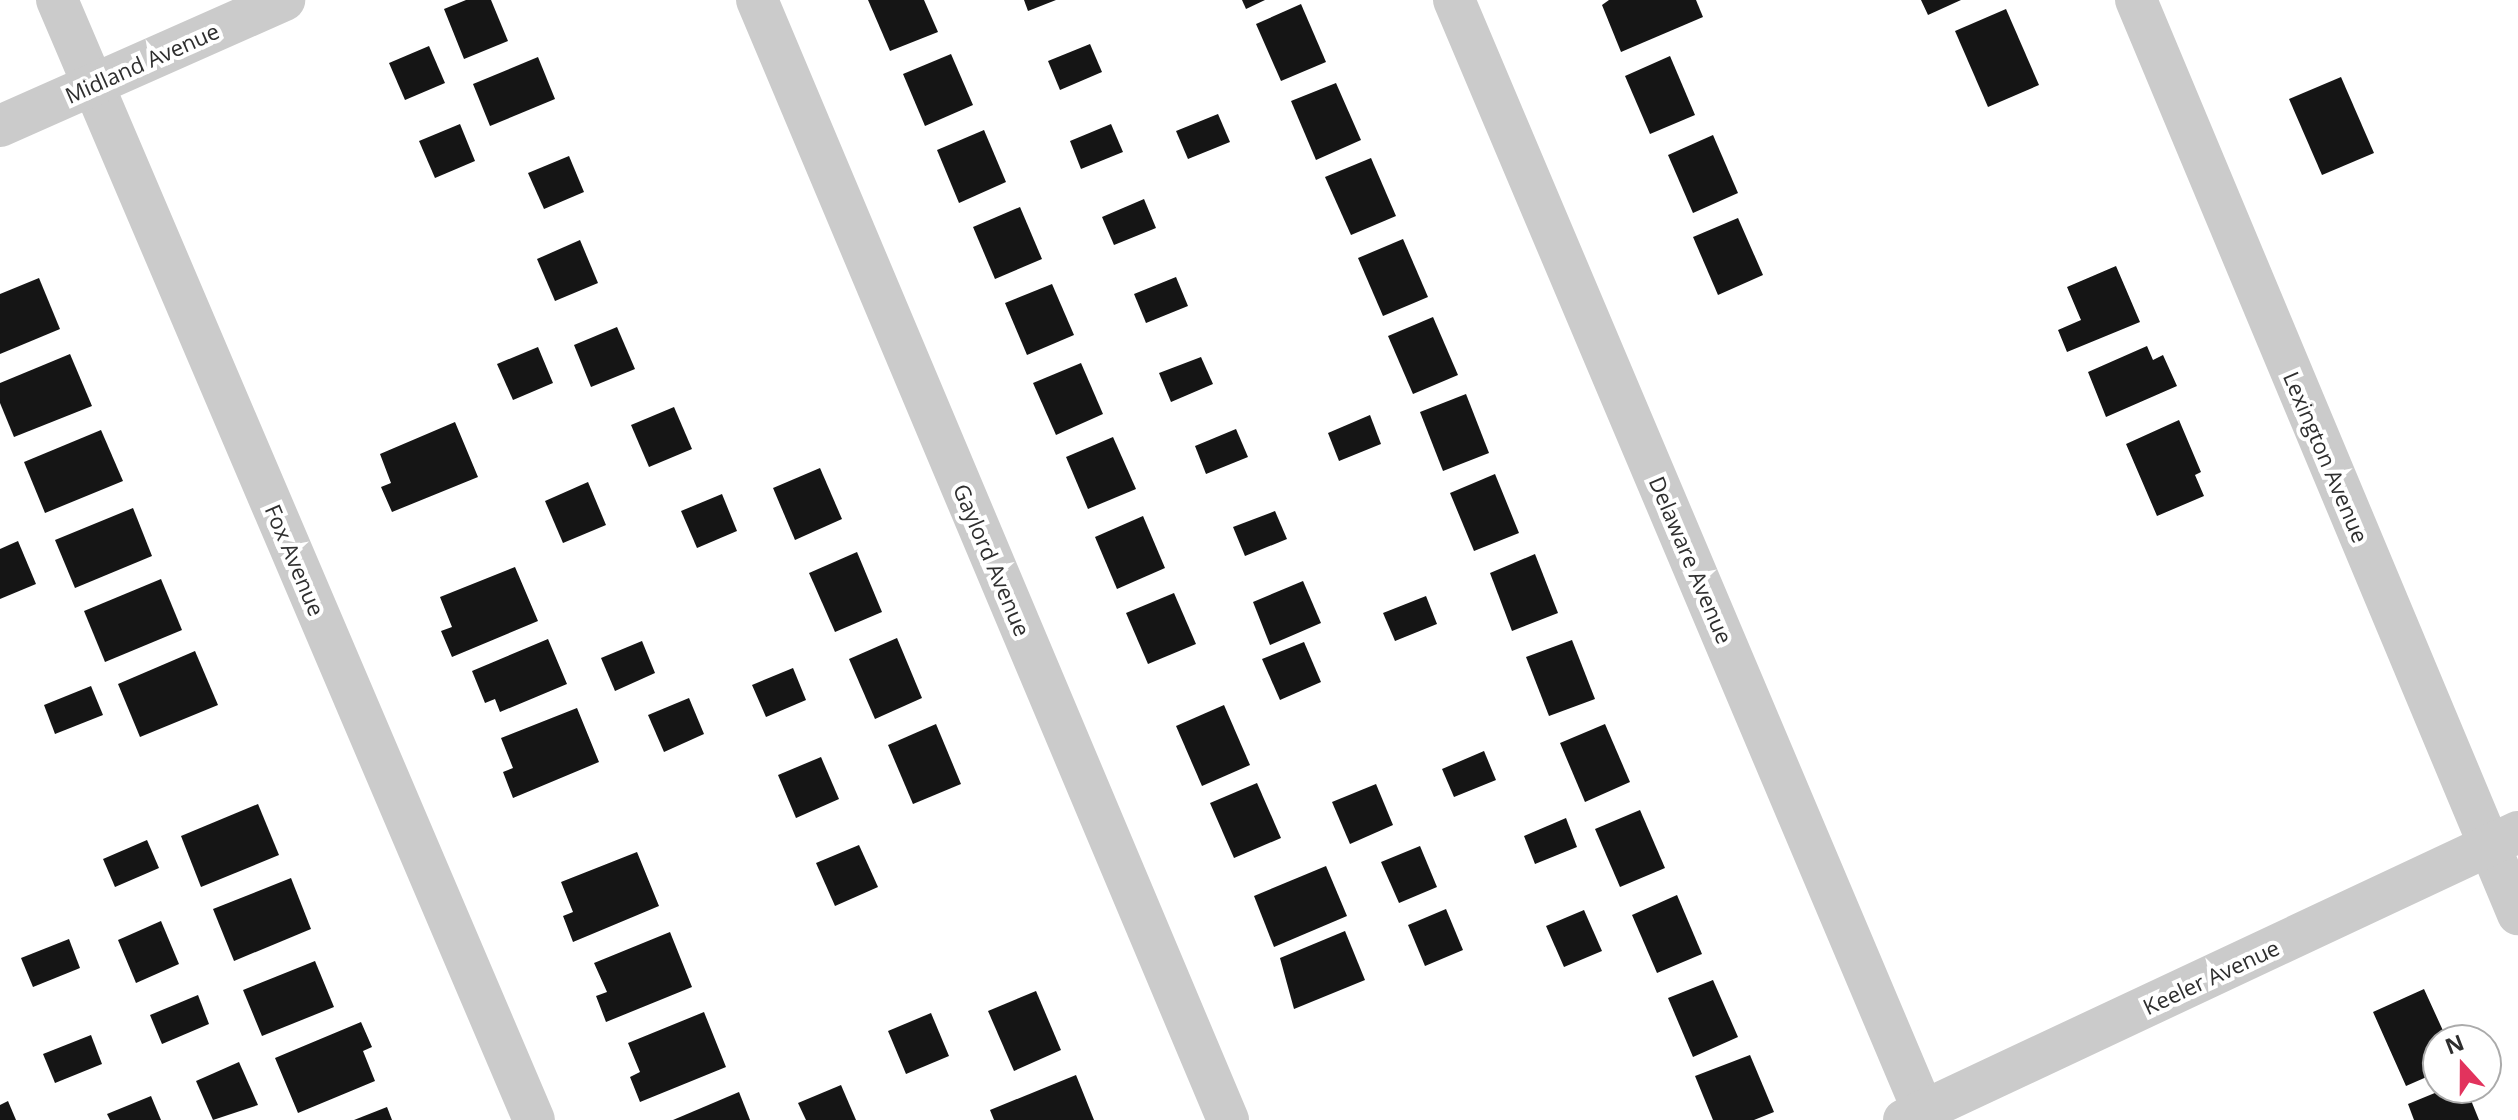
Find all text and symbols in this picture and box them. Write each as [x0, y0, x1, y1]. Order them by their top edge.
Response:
street label: Midland Avenue [61, 17, 223, 109]
street label: Lexington Avenue [2278, 368, 2374, 546]
street label: Delaware Avenue [1644, 472, 1738, 648]
street label: Gaylord Avenue [948, 480, 1036, 640]
street label: Fox Avenue [260, 500, 330, 620]
street label: Keeler Avenue [2139, 934, 2283, 1020]
north arrow [2422, 1024, 2502, 1104]
text: N [2440, 1026, 2468, 1061]

